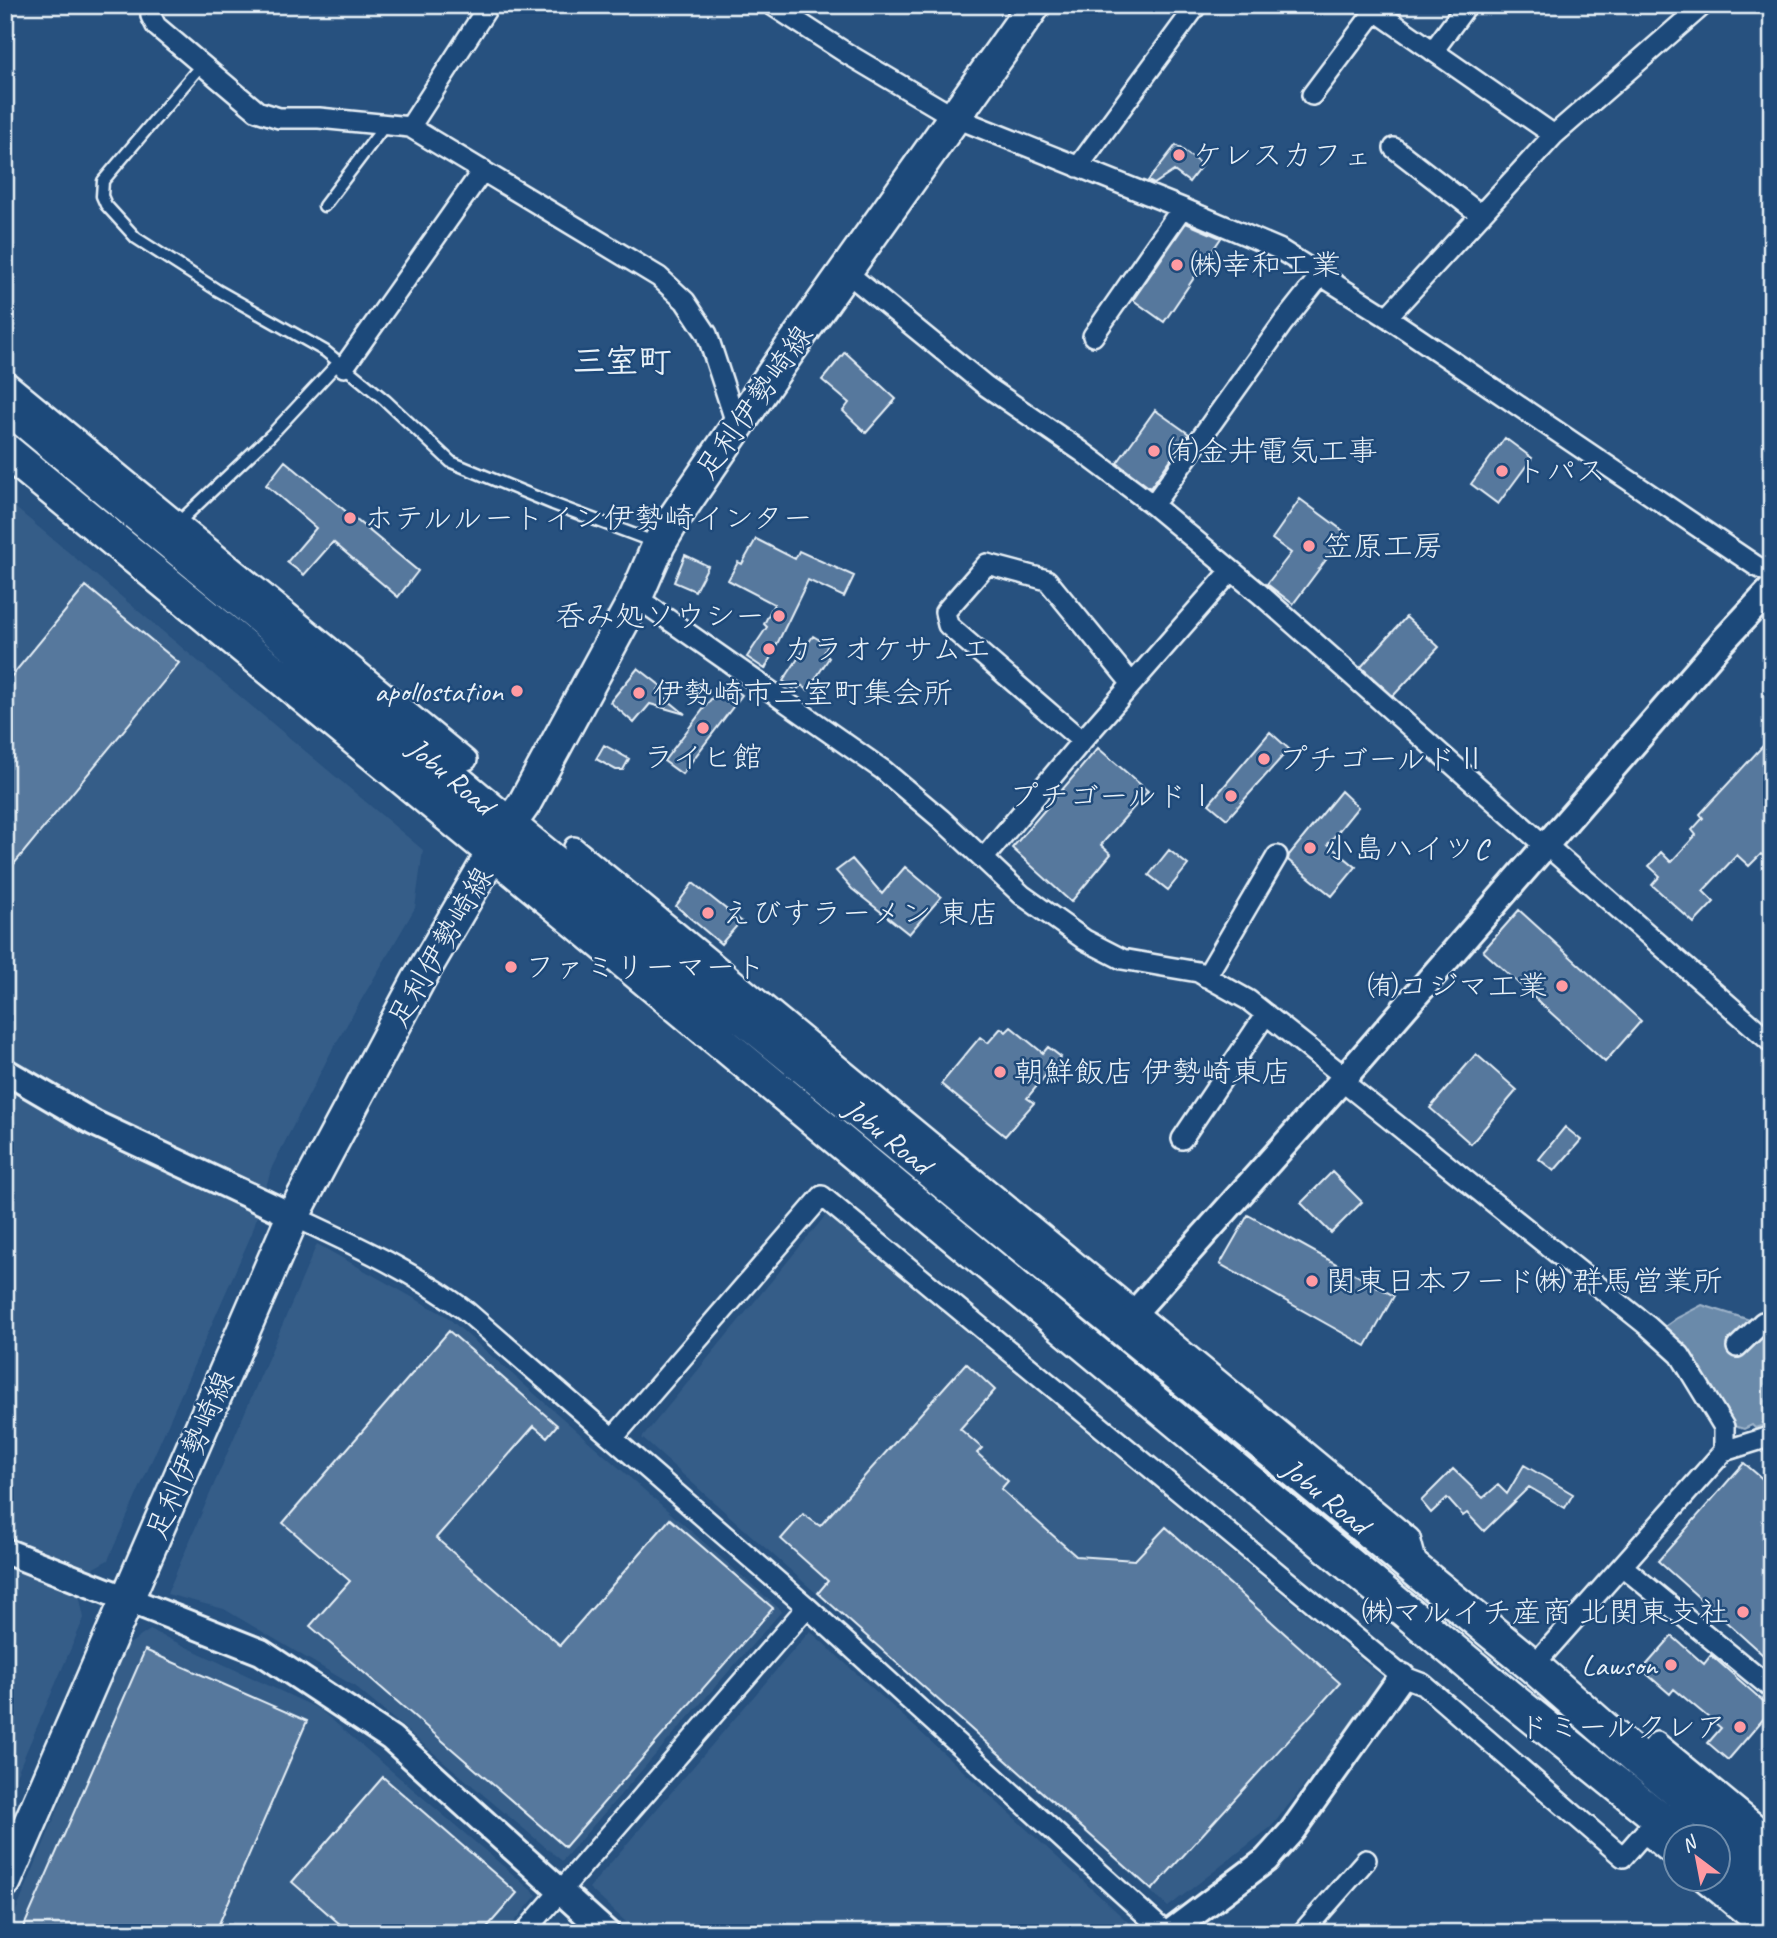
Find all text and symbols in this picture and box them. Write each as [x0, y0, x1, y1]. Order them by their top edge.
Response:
place label: ケレスカフェ [1193, 136, 1372, 174]
marker: ケレスカフェ [1171, 147, 1187, 163]
place label: ㈱幸和工業 [1191, 246, 1341, 284]
marker: ㈱幸和工業 [1169, 257, 1185, 273]
street label: 足利伊勢崎線 [687, 317, 821, 487]
district label: 三室町 [573, 340, 672, 382]
place label: ㈲金井電気工事 [1168, 432, 1378, 470]
marker: ㈲金井電気工事 [1146, 443, 1162, 459]
place label: トパス [1516, 452, 1606, 490]
marker: トパス [1494, 463, 1510, 479]
place label: ホテルルートイン伊勢崎インター [364, 499, 813, 537]
marker: ホテルルートイン伊勢崎インター [342, 510, 358, 526]
place label: 笠原工房 [1323, 527, 1443, 565]
marker: 笠原工房 [1301, 538, 1317, 554]
place label: 呑み処ソウシー [555, 597, 765, 635]
marker: 呑み処ソウシー [771, 608, 787, 624]
place label: カラオケサムエ [783, 630, 992, 668]
marker: カラオケサムエ [761, 641, 777, 657]
place label: apollostation [374, 672, 504, 710]
place label: 伊勢崎市三室町集会所 [653, 674, 953, 712]
marker: apollostation [509, 683, 525, 699]
marker: 伊勢崎市三室町集会所 [631, 685, 647, 701]
marker: ライヒ館 [695, 720, 711, 736]
street label: Jobu Road [398, 728, 505, 826]
place label: ライヒ館 [644, 738, 762, 776]
place label: プチゴールドⅡ [1278, 740, 1486, 778]
marker: プチゴールドⅡ [1256, 751, 1272, 767]
place label: プチゴールドⅠ [1009, 777, 1217, 815]
marker: プチゴールドⅠ [1223, 788, 1239, 804]
place label: 小島ハイツC [1324, 829, 1491, 867]
marker: 小島ハイツC [1302, 840, 1318, 856]
street label: 足利伊勢崎線 [379, 860, 501, 1034]
place label: えびすラーメン 東店 [722, 894, 999, 932]
marker: えびすラーメン 東店 [700, 905, 716, 921]
place label: ファミリーマート [525, 948, 766, 986]
marker: ファミリーマート [503, 959, 519, 975]
place label: ㈲コジマ工業 [1368, 967, 1548, 1005]
marker: ㈲コジマ工業 [1554, 978, 1570, 994]
place label: 朝鮮飯店 伊勢崎東店 [1014, 1053, 1291, 1091]
marker: 朝鮮飯店 伊勢崎東店 [992, 1064, 1008, 1080]
street label: Jobu Road [835, 1088, 943, 1185]
place label: 関東日本フード㈱ 群馬営業所 [1326, 1262, 1723, 1300]
marker: 関東日本フード㈱ 群馬営業所 [1304, 1273, 1320, 1289]
street label: 足利伊勢崎線 [137, 1365, 243, 1545]
street label: Jobu Road [1273, 1448, 1381, 1545]
place label: ㈱マルイチ産商 北関東支社 [1362, 1593, 1729, 1631]
marker: ㈱マルイチ産商 北関東支社 [1735, 1604, 1751, 1620]
place label: Lawson [1582, 1646, 1658, 1684]
marker: Lawson [1663, 1657, 1679, 1673]
place label: ドミールクレア [1518, 1708, 1726, 1746]
marker: ドミールクレア [1732, 1719, 1748, 1735]
north arrow [1662, 1822, 1732, 1892]
text: N [1677, 1829, 1703, 1858]

